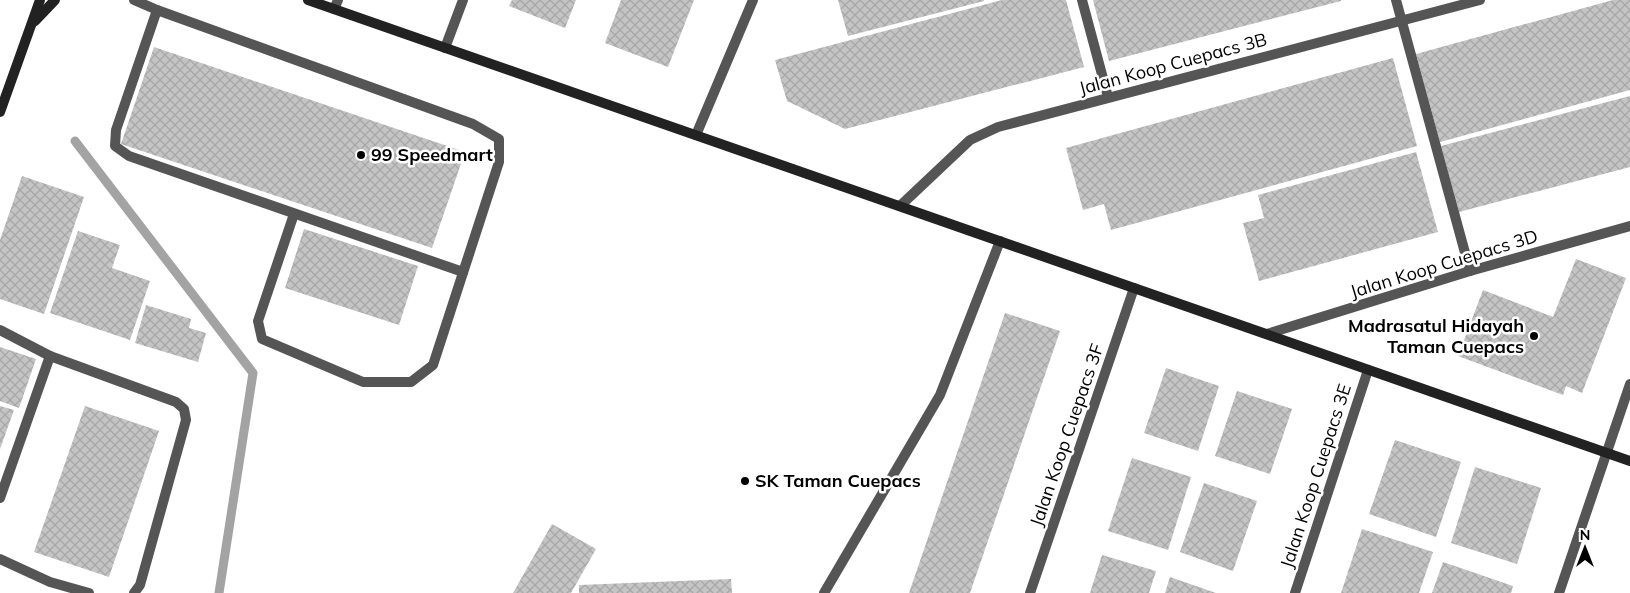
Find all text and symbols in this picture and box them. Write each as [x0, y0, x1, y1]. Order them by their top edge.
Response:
street label: Jalan Koop Cuepacs 3B [1076, 27, 1269, 100]
place label: 99 Speedmart [371, 143, 493, 166]
marker: 99 Speedmart [355, 149, 367, 161]
street label: Jalan Koop Cuepacs 3D [1347, 224, 1540, 303]
place label: Madrasatul Hidayah Taman Cuepacs [1348, 314, 1524, 358]
marker: Madrasatul Hidayah Taman Cuepacs [1528, 330, 1540, 342]
street label: Jalan Koop Cuepacs 3F [1024, 340, 1109, 529]
street label: Jalan Koop Cuepacs 3E [1275, 381, 1356, 571]
place label: SK Taman Cuepacs [755, 469, 921, 492]
marker: SK Taman Cuepacs [739, 475, 751, 487]
north arrow [1560, 523, 1610, 573]
text: N [1580, 526, 1590, 544]

